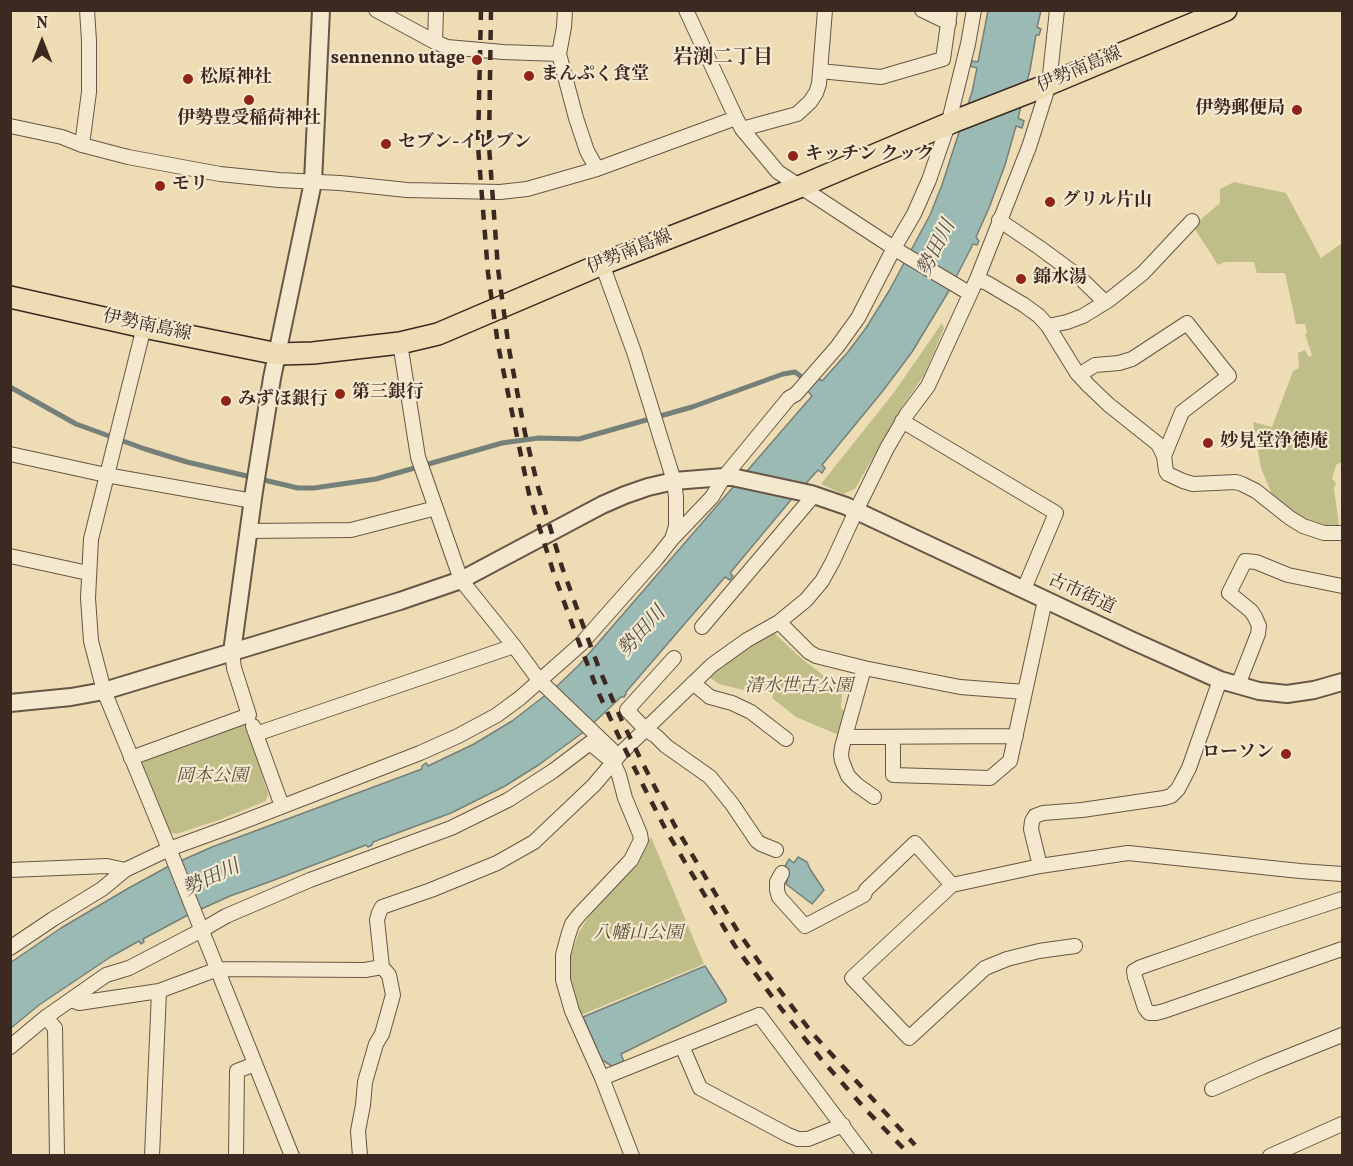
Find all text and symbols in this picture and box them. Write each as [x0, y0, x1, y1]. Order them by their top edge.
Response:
north arrow [12, 12, 72, 72]
text: N [36, 13, 48, 35]
street label: 伊勢南島線 [1034, 43, 1126, 99]
district label: 岩渕二丁目 [673, 47, 773, 71]
place label: sennenno utage [331, 49, 465, 71]
marker: sennenno utage [470, 53, 484, 67]
place label: まんぷく食堂 [541, 65, 649, 87]
place label: 松原神社 [200, 68, 272, 90]
marker: まんぷく食堂 [522, 69, 536, 83]
marker: 松原神社 [181, 72, 195, 86]
marker: 伊勢豊受稲荷神社 [242, 93, 256, 107]
place label: 伊勢郵便局 [1195, 99, 1285, 121]
marker: 伊勢郵便局 [1290, 103, 1304, 117]
place label: 伊勢豊受稲荷神社 [177, 109, 321, 131]
place label: セブン-イレブン [398, 133, 532, 155]
marker: セブン-イレブン [379, 137, 393, 151]
place label: キッチン クック [805, 145, 935, 167]
marker: キッチン クック [786, 149, 800, 163]
place label: モリ [172, 175, 208, 197]
marker: モリ [153, 179, 167, 193]
place label: グリル片山 [1062, 191, 1152, 213]
marker: グリル片山 [1043, 195, 1057, 209]
water label: 勢田川 [914, 217, 962, 281]
street label: 伊勢南島線 [584, 226, 676, 280]
place label: 錦水湯 [1033, 268, 1087, 290]
marker: 錦水湯 [1014, 272, 1028, 286]
street label: 伊勢南島線 [101, 307, 193, 347]
place label: 第三銀行 [352, 383, 424, 405]
marker: 第三銀行 [333, 387, 347, 401]
place label: みずほ銀行 [238, 390, 328, 412]
marker: みずほ銀行 [219, 394, 233, 408]
place label: 妙見堂浄徳庵 [1220, 432, 1328, 454]
marker: 妙見堂浄徳庵 [1201, 436, 1215, 450]
street label: 古市街道 [1044, 570, 1118, 620]
water label: 勢田川 [614, 603, 672, 663]
park label: 清水世古公園 [745, 677, 853, 699]
place label: ローソン [1202, 743, 1274, 765]
marker: ローソン [1279, 747, 1293, 761]
park label: 岡本公園 [176, 767, 248, 789]
water label: 勢田川 [180, 856, 244, 904]
park label: 八幡山公園 [593, 924, 683, 946]

